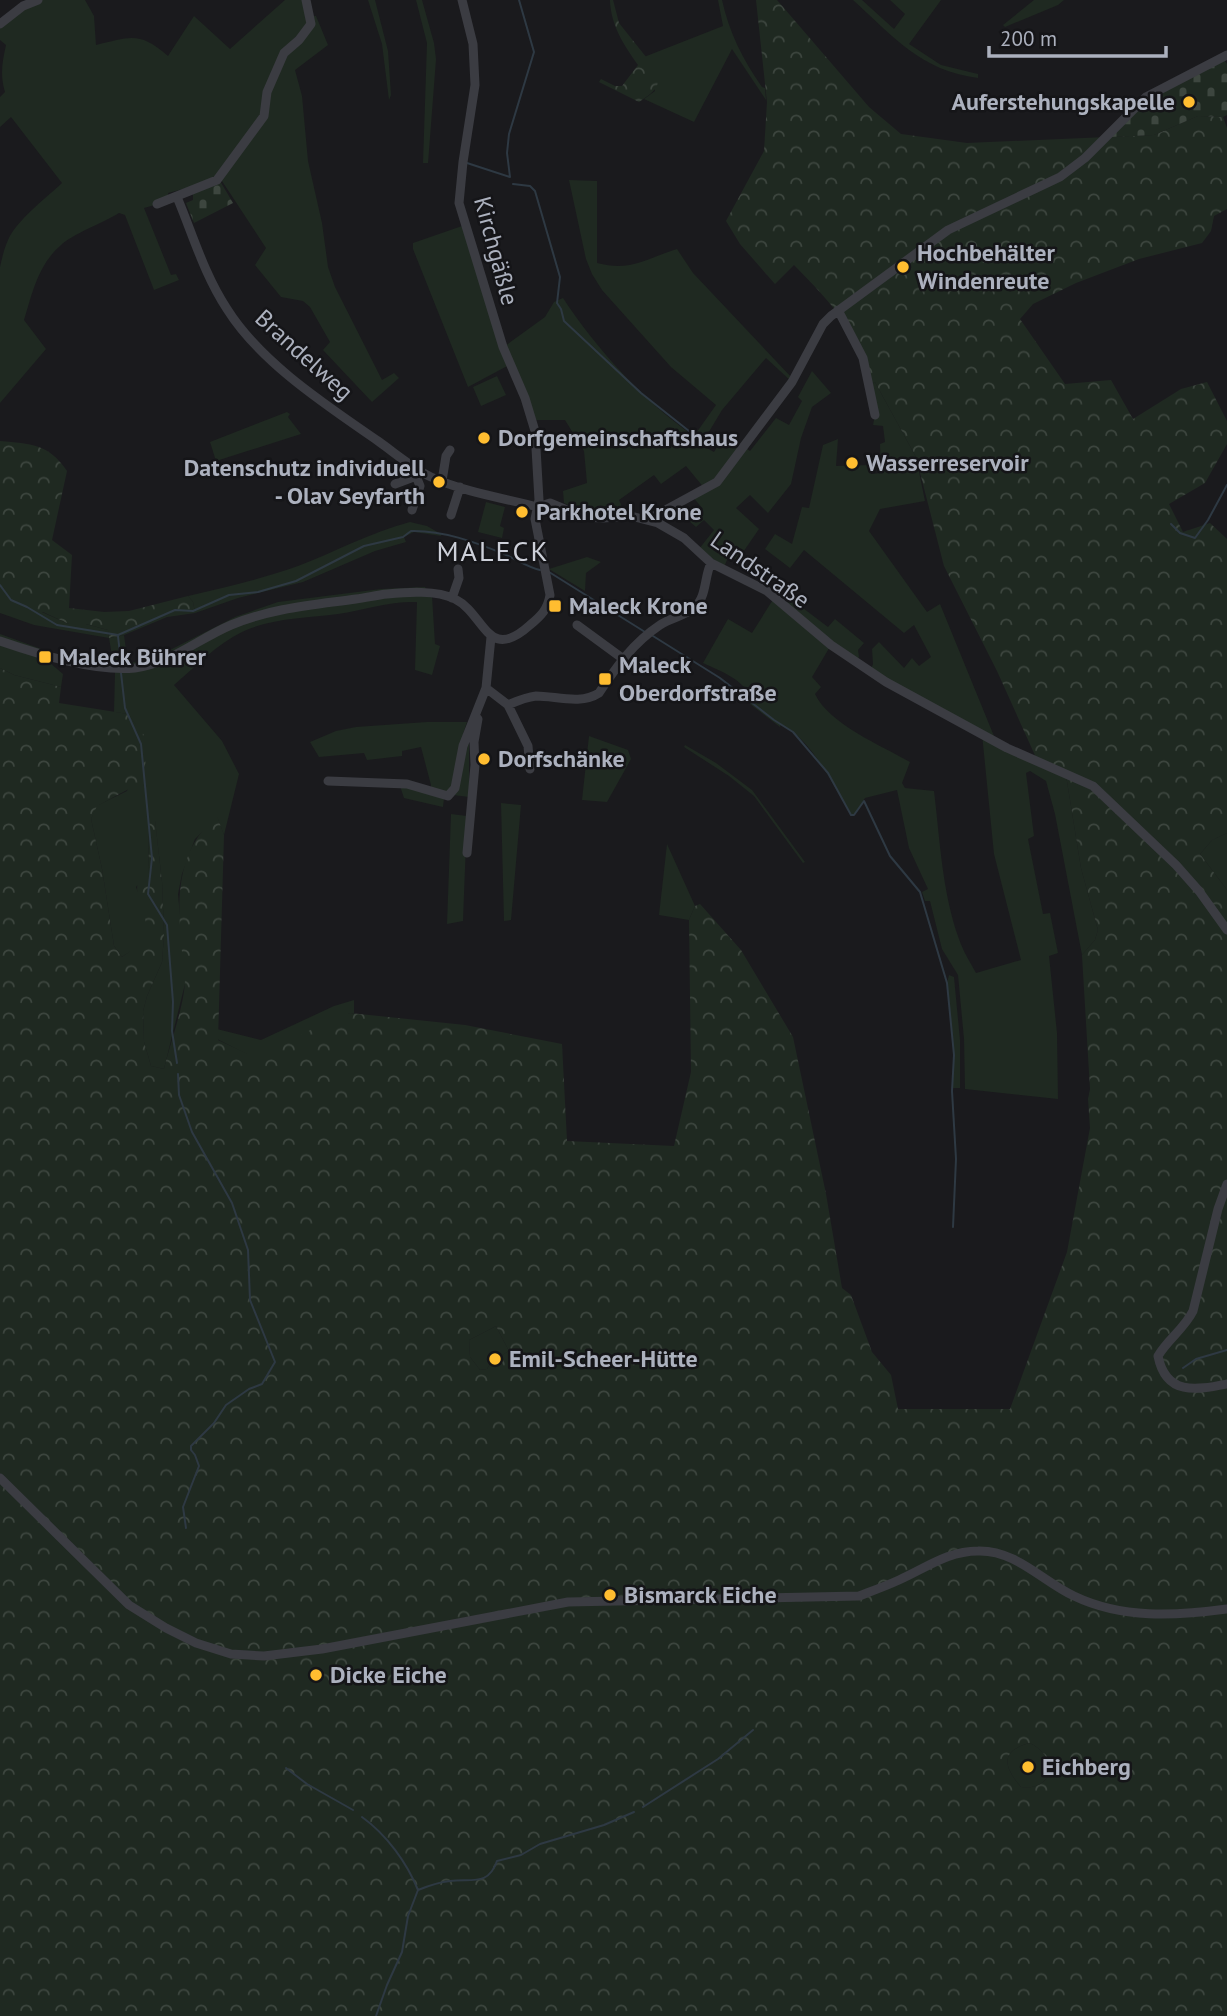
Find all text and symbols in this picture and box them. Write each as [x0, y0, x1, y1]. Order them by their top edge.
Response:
scale bar [989, 14, 1166, 58]
text: 200 m [1000, 25, 1057, 52]
place label: Auferstehungskapelle [952, 86, 1175, 117]
marker: Auferstehungskapelle [1181, 94, 1197, 110]
street label: Kirchgäßle [467, 193, 526, 309]
place label: Hochbehälter Windenreute [917, 237, 1056, 296]
marker: Hochbehälter Windenreute [895, 259, 911, 275]
street label: Brandelweg [249, 302, 360, 407]
place label: Dorfgemeinschaftshaus [498, 422, 738, 453]
marker: Dorfgemeinschaftshaus [476, 430, 492, 446]
place label: Wasserreservoir [866, 447, 1029, 478]
place label: Datenschutz individuell - Olav Seyfarth [184, 452, 426, 511]
marker: Wasserreservoir [844, 455, 860, 471]
marker: Datenschutz individuell - Olav Seyfarth [431, 474, 447, 490]
place label: Parkhotel Krone [536, 496, 702, 527]
marker: Parkhotel Krone [514, 504, 530, 520]
street label: Landstraße [704, 524, 816, 615]
district label: MALECK [436, 532, 550, 569]
place label: Maleck Krone [569, 590, 708, 621]
marker: Maleck Krone [547, 598, 563, 614]
place label: Maleck Bührer [59, 641, 207, 672]
marker: Maleck Bührer [37, 649, 53, 665]
place label: Maleck Oberdorfstraße [619, 649, 777, 708]
marker: Maleck Oberdorfstraße [597, 671, 613, 687]
place label: Dorfschänke [498, 743, 625, 774]
marker: Dorfschänke [476, 751, 492, 767]
place label: Emil-Scheer-Hütte [509, 1343, 698, 1374]
marker: Emil-Scheer-Hütte [487, 1351, 503, 1367]
place label: Bismarck Eiche [624, 1579, 777, 1610]
marker: Bismarck Eiche [602, 1587, 618, 1603]
place label: Dicke Eiche [330, 1659, 447, 1690]
marker: Dicke Eiche [308, 1667, 324, 1683]
place label: Eichberg [1042, 1751, 1131, 1782]
marker: Eichberg [1020, 1759, 1036, 1775]

